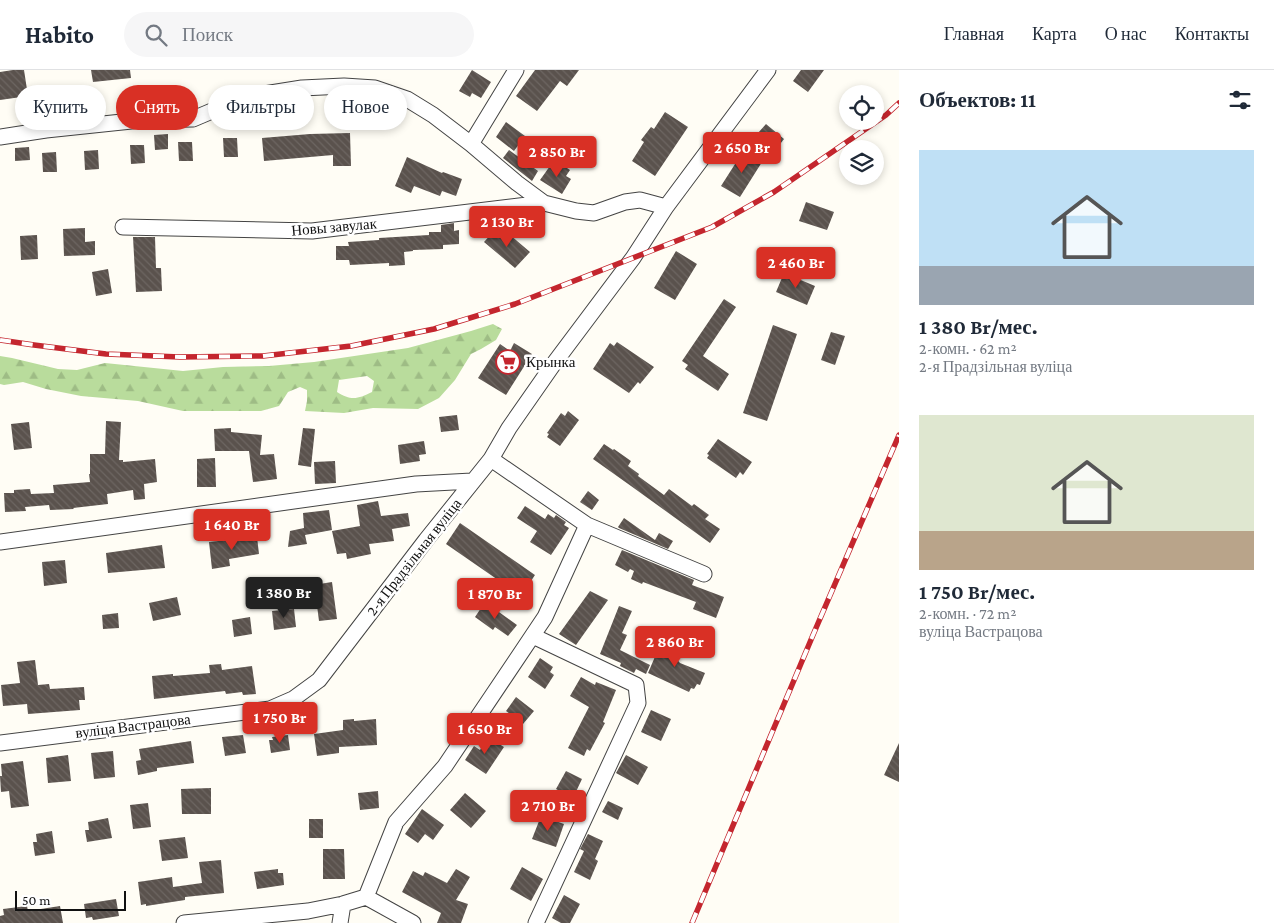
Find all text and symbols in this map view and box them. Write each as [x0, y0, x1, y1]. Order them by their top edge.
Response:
search box [124, 12, 474, 57]
text: Habito [25, 21, 94, 48]
icon: search [142, 21, 170, 49]
text: Поиск [182, 24, 233, 45]
text: Главная [944, 24, 1004, 44]
text: Карта [1032, 24, 1077, 44]
text: О нас [1105, 24, 1147, 44]
text: Контакты [1175, 24, 1249, 44]
chip: Купить [15, 85, 106, 130]
chip: Снять [116, 85, 198, 130]
chip: Фильтры [208, 85, 314, 130]
chip: Новое [324, 85, 407, 130]
map controls [839, 85, 884, 185]
button: locate [839, 85, 884, 130]
icon: filters [1226, 86, 1254, 114]
text: Объектов: 11 [919, 88, 1036, 112]
pin: 2 650 Br [690, 132, 794, 174]
pin: 2 850 Br [505, 136, 609, 178]
text: 2 650 Br [714, 139, 770, 156]
button: layers [839, 140, 884, 185]
text: 2 850 Br [529, 143, 585, 160]
icon: home [1042, 182, 1132, 272]
pin: 2 130 Br [455, 206, 559, 248]
text: 2 130 Br [480, 213, 534, 230]
street label: Новы завулак [291, 215, 378, 239]
pin: 2 460 Br [744, 246, 848, 289]
text: 2 460 Br [767, 254, 825, 271]
text: 1 380 Br/мес. [919, 315, 1037, 339]
text: 2-комн. · 62 m² [919, 340, 1017, 357]
supermarket icon: Крынка [495, 349, 521, 375]
place label: Крынка [526, 354, 576, 370]
text: 2-я Прадзільная вуліца [919, 358, 1072, 375]
icon: home [1042, 447, 1132, 537]
street label: 2-я Прадзільная вуліца [363, 495, 465, 619]
pin: 1 640 Br [180, 508, 284, 551]
text: 1 640 Br [204, 516, 260, 533]
pin: 1 380 Br [232, 576, 336, 619]
pin: 1 870 Br [443, 578, 547, 620]
text: 1 750 Br/мес. [919, 580, 1035, 604]
text: 1 380 Br [257, 584, 311, 601]
text: 1 870 Br [468, 585, 522, 602]
text: 2-комн. · 72 m² [919, 605, 1016, 622]
text: вуліца Вастрацова [919, 623, 1043, 640]
pin: 2 860 Br [623, 626, 727, 668]
text: 2 860 Br [646, 633, 704, 650]
pin: 1 750 Br [228, 702, 332, 744]
text: 1 750 Br [253, 709, 307, 726]
street label: вуліца Вастрацова [75, 711, 192, 741]
pin: 1 650 Br [433, 712, 537, 755]
text: 1 650 Br [458, 720, 512, 737]
pin: 2 710 Br [496, 790, 600, 832]
text: 2 710 Br [521, 797, 575, 814]
scale bar [15, 888, 126, 911]
text: 50 m [22, 892, 50, 908]

